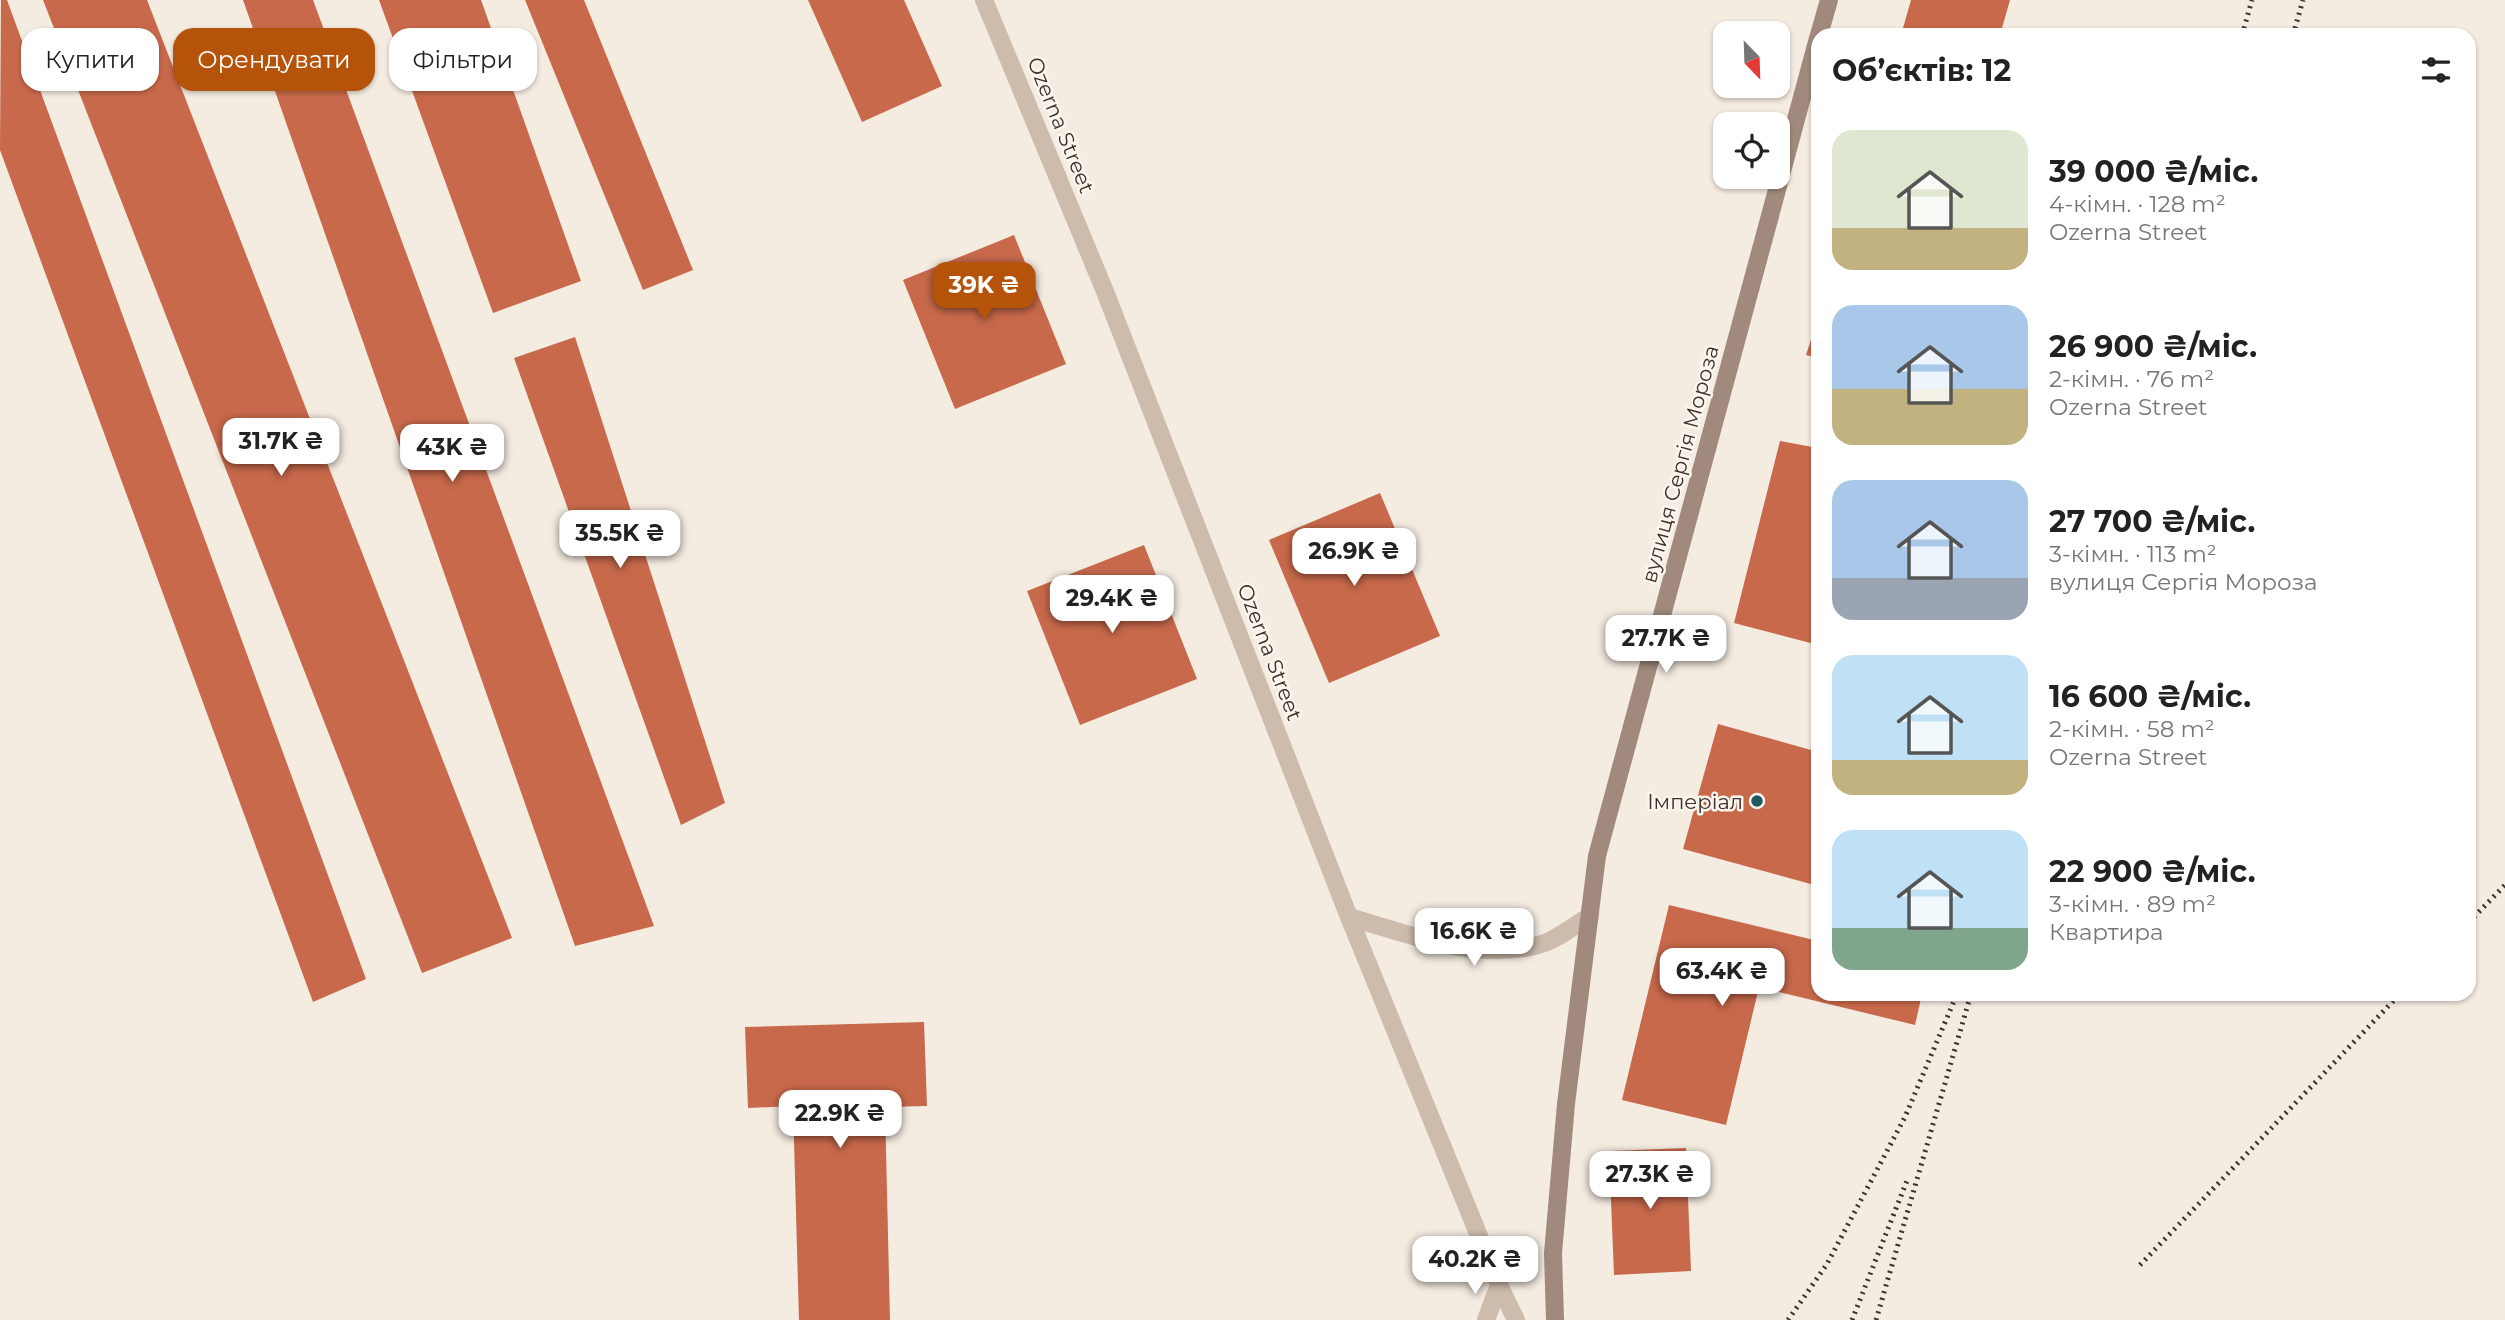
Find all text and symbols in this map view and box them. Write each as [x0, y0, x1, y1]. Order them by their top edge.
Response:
north arrow [1713, 21, 1790, 98]
map controls [1713, 21, 1790, 189]
chip: Купити [21, 28, 159, 91]
chip: Орендувати [173, 28, 375, 91]
chip: Фільтри [389, 28, 537, 91]
icon: filters [2417, 51, 2455, 89]
text: Об’єктів: 12 [1832, 52, 2011, 89]
street label: Ozerna Street [1022, 53, 1100, 197]
button: locate [1713, 112, 1790, 189]
text: 39 000 ₴/міс. [2049, 153, 2258, 190]
icon: home [1888, 158, 1972, 242]
text: 4-кімн. · 128 m² [2049, 190, 2226, 218]
text: Ozerna Street [2049, 218, 2207, 246]
pin: 39K ₴ [935, 262, 1033, 322]
text: 39K ₴ [949, 271, 1019, 299]
text: 26 900 ₴/міс. [2049, 328, 2257, 365]
icon: home [1888, 333, 1972, 417]
street label: вулиця Сергія Мороза [1636, 342, 1724, 586]
text: 2-кімн. · 76 m² [2049, 365, 2214, 393]
text: Ozerna Street [2049, 393, 2207, 421]
pin: 31.7K ₴ [216, 419, 346, 478]
pin: 43K ₴ [403, 424, 501, 484]
text: 31.7K ₴ [238, 427, 324, 455]
text: 43K ₴ [416, 433, 488, 461]
text: 27 700 ₴/міс. [2049, 503, 2255, 540]
icon: home [1888, 508, 1972, 592]
pin: 35.5K ₴ [555, 510, 685, 570]
text: 35.5K ₴ [575, 519, 665, 547]
pin: 26.9K ₴ [1289, 528, 1419, 588]
text: 26.9K ₴ [1308, 537, 1400, 565]
text: 3-кімн. · 113 m² [2049, 540, 2217, 568]
text: вулиця Сергія Мороза [2049, 568, 2317, 596]
pin: 29.4K ₴ [1047, 576, 1177, 635]
street label: Ozerna Street [1232, 580, 1308, 724]
text: 29.4K ₴ [1066, 584, 1158, 612]
pin: 27.7K ₴ [1601, 616, 1731, 675]
text: 27.7K ₴ [1621, 624, 1711, 652]
text: 16 600 ₴/міс. [2049, 678, 2251, 715]
icon: home [1888, 683, 1972, 767]
text: 2-кімн. · 58 m² [2049, 715, 2215, 743]
text: Ozerna Street [2049, 743, 2207, 771]
place label: Імперіал [1647, 789, 1743, 814]
marker: Імперіал [1749, 793, 1765, 809]
text: 22 900 ₴/міс. [2049, 853, 2256, 890]
icon: home [1888, 858, 1972, 942]
text: 3-кімн. · 89 m² [2049, 890, 2216, 918]
pin: 16.6K ₴ [1409, 908, 1539, 968]
text: 16.6K ₴ [1431, 917, 1517, 945]
text: Квартира [2049, 918, 2163, 946]
pin: 63.4K ₴ [1657, 948, 1787, 1008]
text: 63.4K ₴ [1676, 957, 1768, 985]
pin: 22.9K ₴ [775, 1090, 905, 1150]
text: 22.9K ₴ [795, 1099, 885, 1127]
pin: 27.3K ₴ [1585, 1152, 1715, 1211]
text: 27.3K ₴ [1605, 1160, 1695, 1188]
pin: 40.2K ₴ [1410, 1236, 1540, 1296]
text: 40.2K ₴ [1428, 1245, 1522, 1273]

